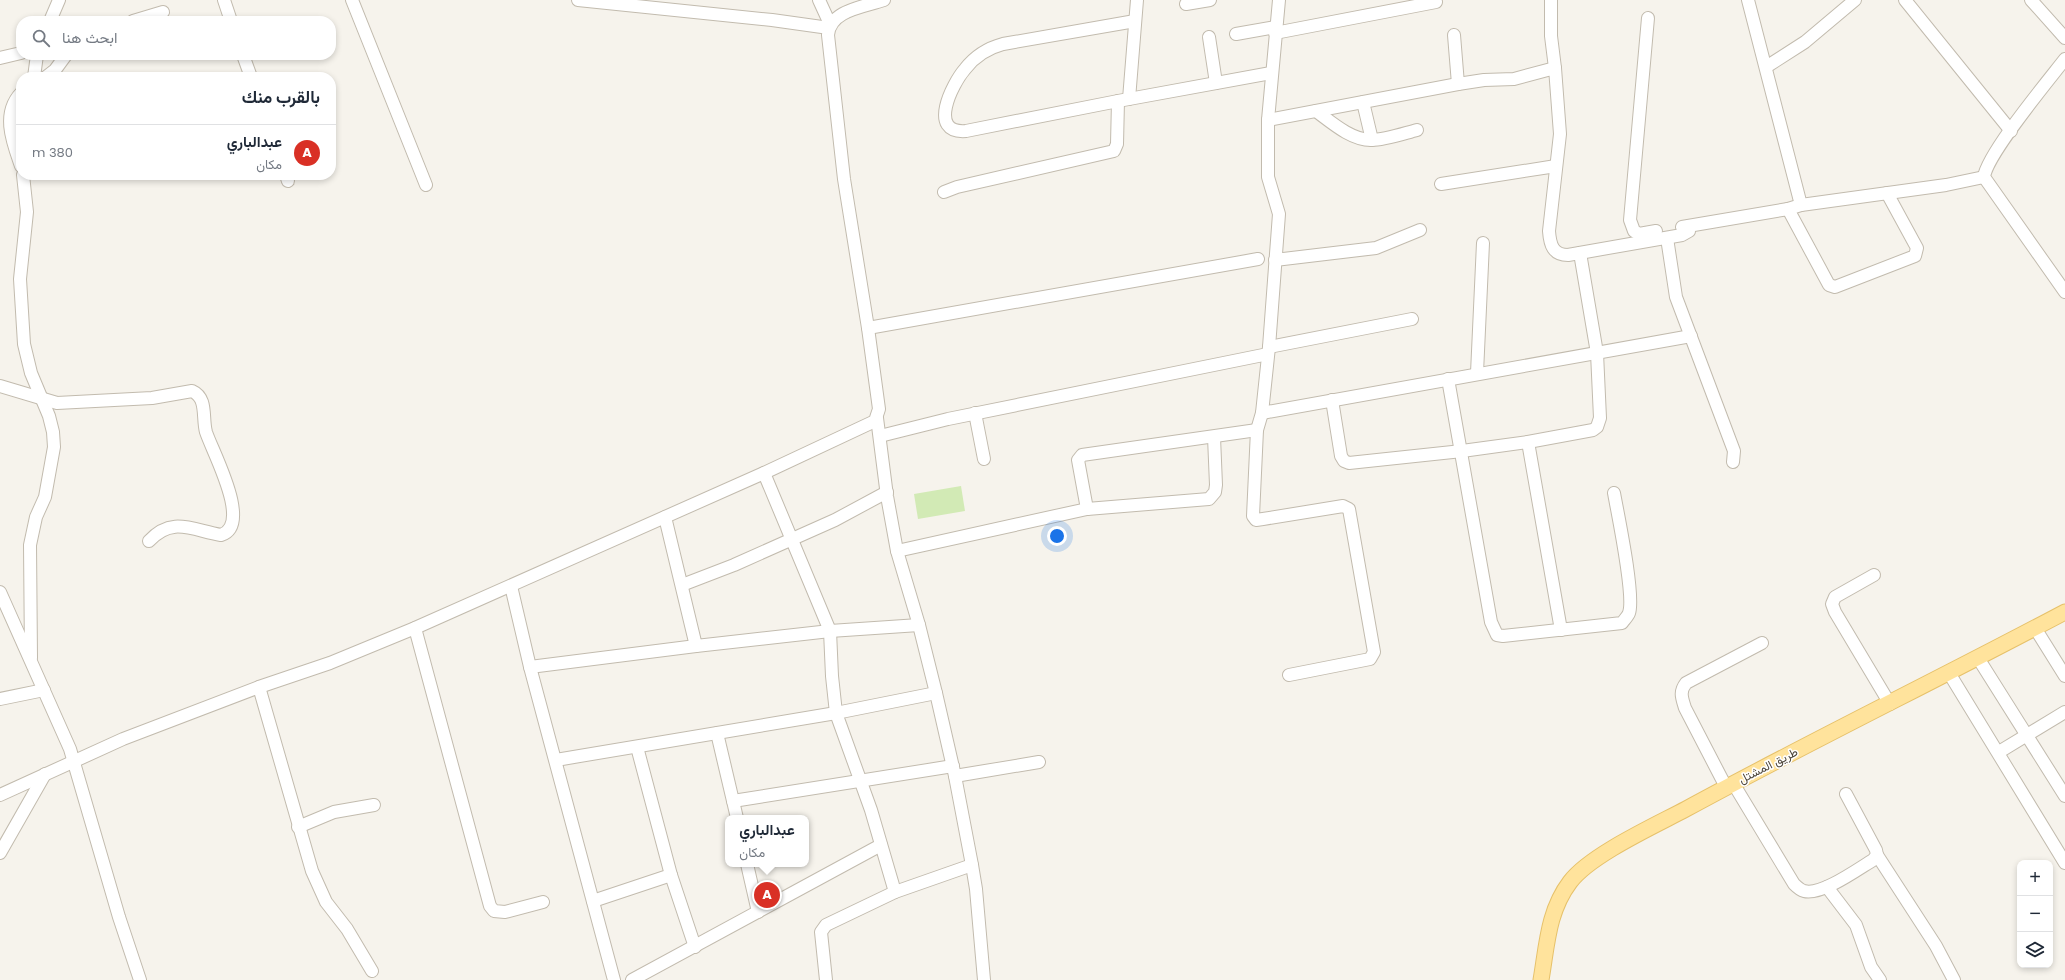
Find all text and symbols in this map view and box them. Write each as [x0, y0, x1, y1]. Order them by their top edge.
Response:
search box [16, 16, 336, 60]
icon: search [30, 27, 52, 49]
text: ابحث هنا [62, 27, 117, 48]
text: بالقرب منك [242, 85, 320, 109]
text: عبدالباري [227, 131, 282, 152]
text: 380 m [32, 143, 73, 162]
text: A [302, 143, 312, 162]
text: مكان [256, 155, 282, 174]
your location [1047, 526, 1067, 546]
street label: طريق المشتل [1735, 743, 1801, 787]
popup [725, 815, 809, 867]
text: عبدالباري [739, 819, 795, 840]
text: مكان [739, 843, 765, 862]
map controls [2017, 860, 2053, 968]
button: + [2017, 860, 2053, 896]
pin: A [754, 880, 780, 910]
button: − [2017, 896, 2053, 932]
button: layers [2017, 932, 2053, 968]

